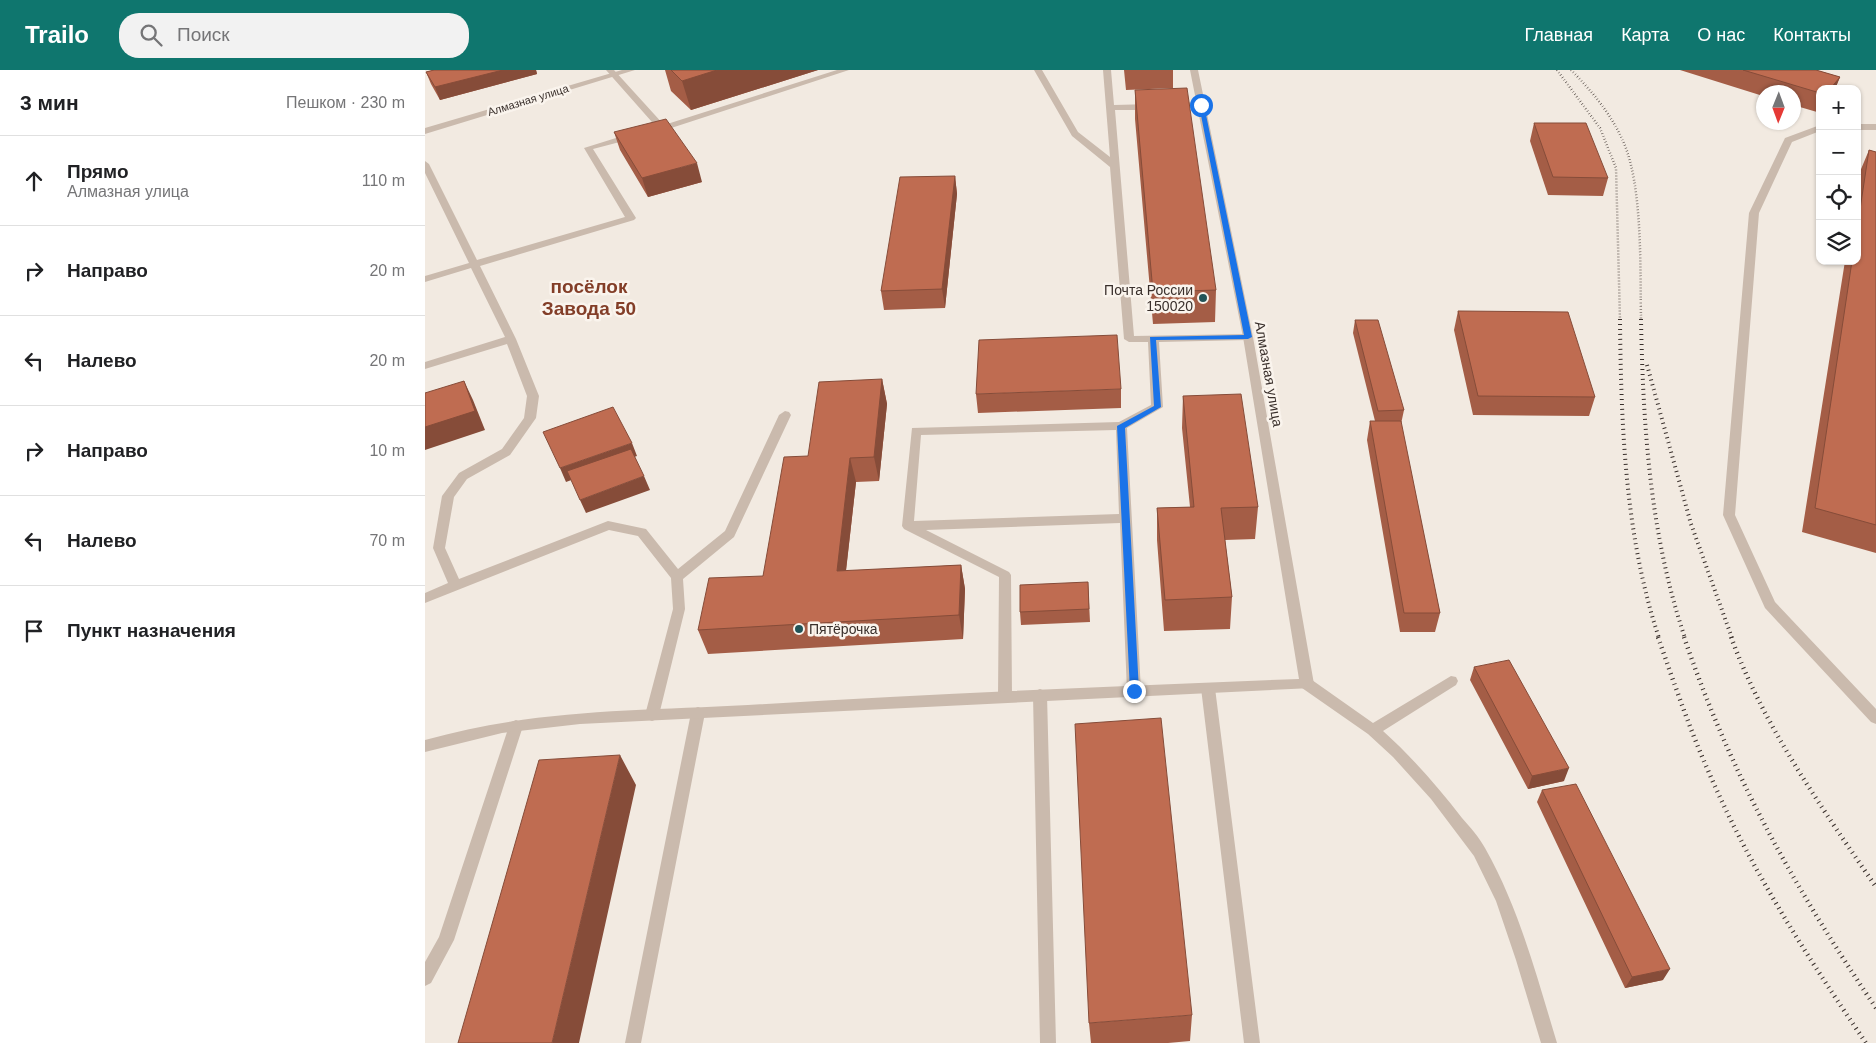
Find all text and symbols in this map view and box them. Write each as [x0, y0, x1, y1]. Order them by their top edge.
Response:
search box [119, 13, 469, 58]
text: Trailo [25, 21, 89, 48]
icon: search [137, 21, 165, 49]
text: Поиск [177, 24, 230, 45]
text: Главная [1525, 25, 1593, 45]
text: Карта [1621, 25, 1669, 45]
text: О нас [1697, 25, 1745, 45]
text: Контакты [1773, 25, 1851, 45]
street label: Алмазная улица [486, 82, 571, 118]
north arrow [1756, 85, 1801, 130]
map controls [1816, 85, 1861, 265]
button: + [1816, 85, 1861, 130]
text: 3 мин [20, 91, 79, 114]
text: Пешком · 230 m [286, 94, 405, 111]
route start [1190, 94, 1213, 117]
button: − [1816, 130, 1861, 175]
text: Прямо [67, 161, 129, 182]
icon: ahead [20, 167, 48, 195]
text: 110 m [362, 172, 405, 189]
button: locate [1816, 175, 1861, 220]
text: Алмазная улица [67, 183, 189, 200]
button: layers [1816, 220, 1861, 265]
icon: right [20, 257, 48, 285]
text: Направо [67, 260, 148, 281]
text: 20 m [369, 262, 405, 279]
district label: посёлок Завода 50 [542, 276, 636, 319]
place label: Почта России 150020 [1104, 282, 1193, 314]
marker: Почта России 150020 [1197, 292, 1209, 304]
street label: Алмазная улица [1252, 320, 1286, 428]
icon: left [20, 347, 48, 375]
text: Налево [67, 350, 137, 371]
text: 20 m [369, 352, 405, 369]
icon: right [20, 437, 48, 465]
text: Направо [67, 440, 148, 461]
text: 10 m [369, 442, 405, 459]
icon: left [20, 527, 48, 555]
text: Налево [67, 530, 137, 551]
text: 70 m [369, 532, 405, 549]
icon: arrive [20, 617, 48, 645]
text: Пункт назначения [67, 620, 236, 641]
place label: Пятёрочка [809, 621, 878, 637]
marker: Пятёрочка [793, 623, 805, 635]
route end [1123, 680, 1146, 703]

